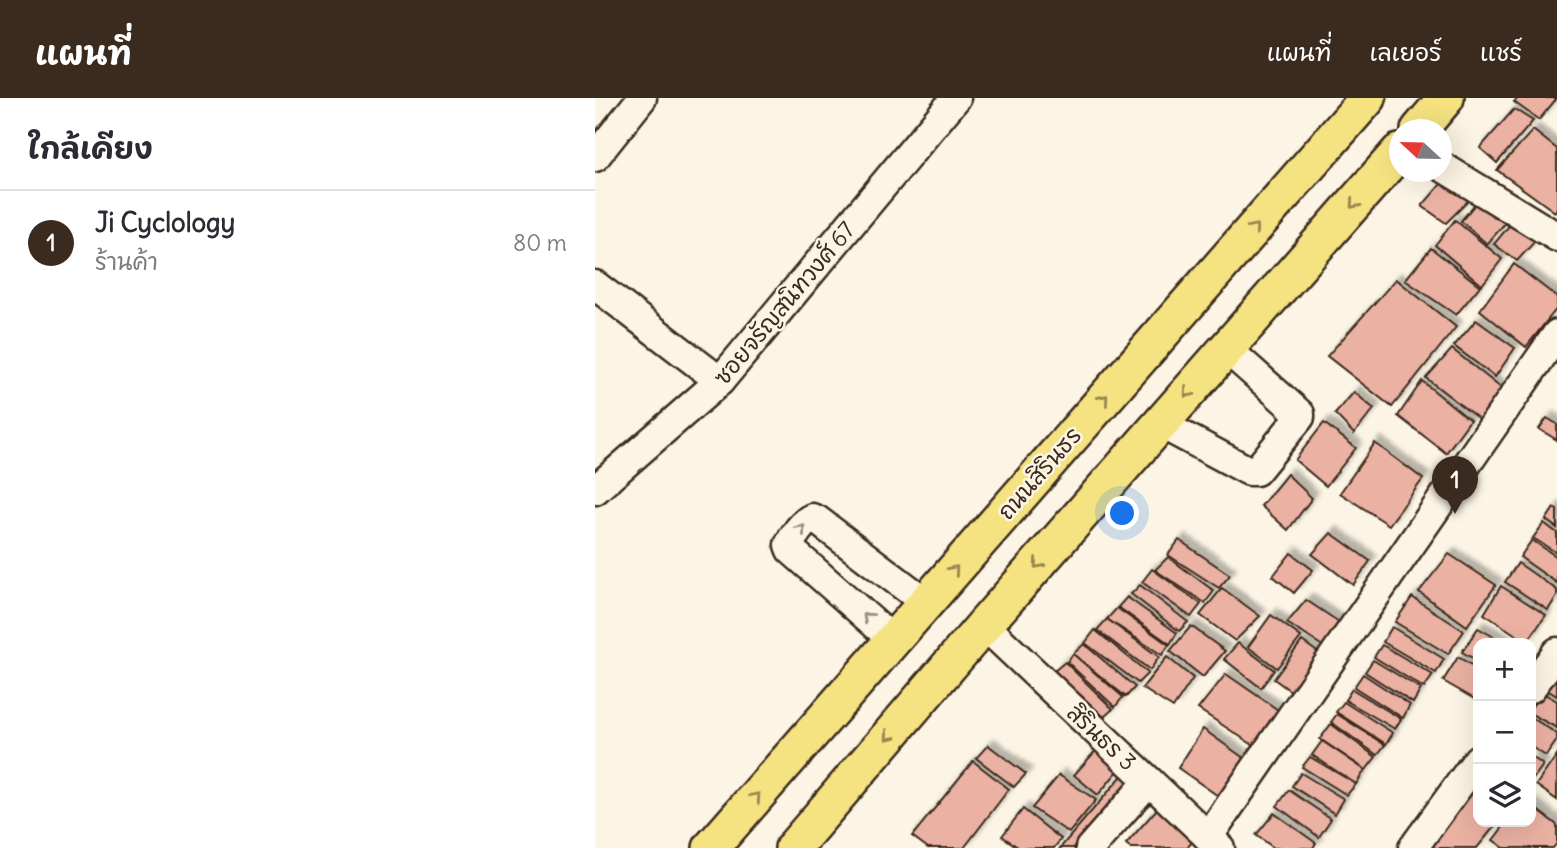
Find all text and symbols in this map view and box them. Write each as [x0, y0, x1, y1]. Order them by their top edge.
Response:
text: แผนที่ [35, 32, 132, 74]
text: แผนที่ [1267, 37, 1332, 67]
text: เลเยอร์ [1370, 37, 1442, 67]
text: แชร์ [1480, 37, 1522, 67]
north arrow [1389, 119, 1452, 182]
text: ใกล้เคียง [28, 129, 153, 167]
one-way arrow [1350, 195, 1363, 208]
text: Ji Cyclology [95, 206, 235, 239]
street label: ซอยจรัญสนิทวงศ์ 67 [706, 215, 861, 391]
one-way arrow [1246, 223, 1258, 236]
text: 1 [46, 228, 56, 257]
text: 80 m [513, 228, 567, 257]
text: ร้านค้า [95, 247, 158, 276]
one-way arrow [1184, 385, 1196, 398]
one-way arrow [1096, 394, 1108, 407]
street label: ถนนสิรินธร [991, 421, 1087, 525]
pin: 1 [1432, 456, 1478, 514]
your location [1105, 496, 1139, 530]
one-way arrow [793, 524, 805, 537]
one-way arrow [1034, 556, 1046, 569]
one-way arrow [946, 565, 958, 578]
one-way arrow [862, 613, 875, 625]
map controls [1473, 638, 1536, 827]
button: + [1473, 638, 1536, 701]
street label: สิรินธร 3 [1061, 698, 1143, 776]
button: − [1473, 701, 1536, 764]
one-way arrow [885, 728, 897, 741]
button: layers [1473, 764, 1536, 827]
one-way arrow [748, 792, 760, 805]

